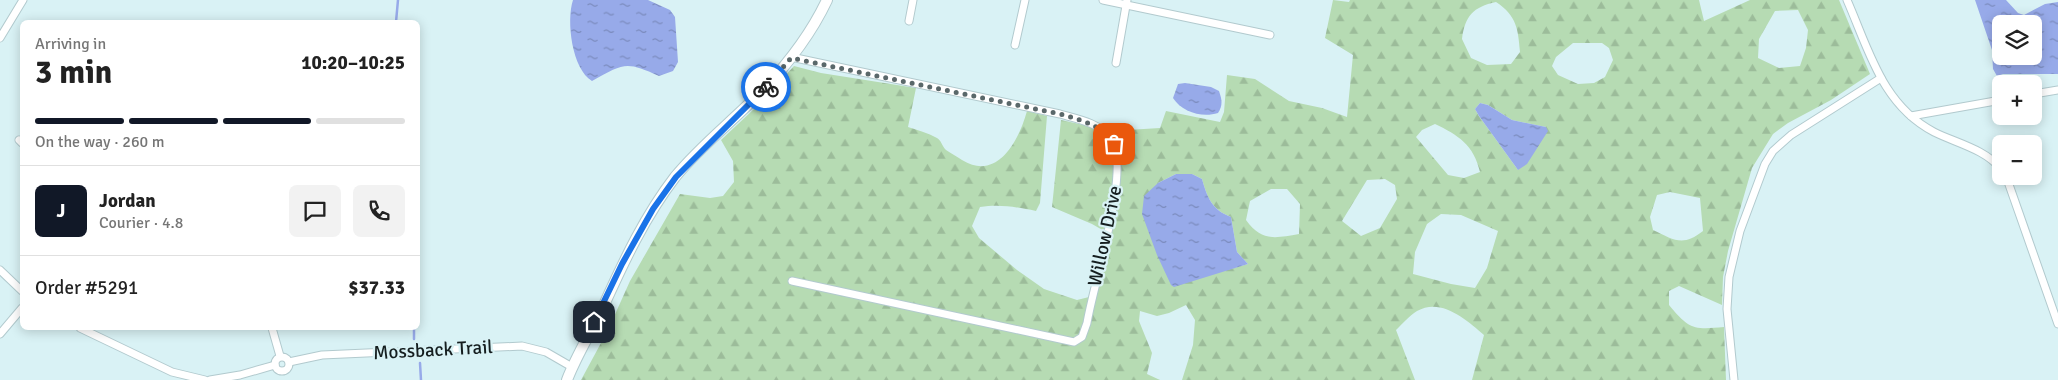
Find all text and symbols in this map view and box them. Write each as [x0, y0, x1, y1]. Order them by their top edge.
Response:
map controls [1992, 15, 2042, 185]
button: layers [1992, 15, 2042, 65]
text: Arriving in [35, 34, 106, 54]
text: 10:20–10:25 [301, 51, 405, 75]
text: 3 min [35, 53, 112, 92]
courier [741, 62, 791, 112]
icon: bike [752, 73, 780, 101]
button: + [1992, 75, 2042, 125]
pin [1093, 123, 1135, 165]
icon: bag [1100, 130, 1128, 158]
text: On the way · 260 m [35, 132, 165, 152]
button: − [1992, 135, 2042, 185]
street label: Willow Drive [1083, 184, 1127, 288]
button: chat [289, 185, 341, 237]
button: phone [353, 185, 405, 237]
text: Jordan [99, 189, 156, 213]
text: J [57, 199, 65, 223]
text: Courier · 4.8 [99, 213, 183, 233]
text: Order #5291 [35, 276, 138, 300]
text: $37.33 [348, 276, 405, 300]
pin [573, 301, 615, 343]
icon: home [580, 308, 608, 336]
street label: Mossback Trail [373, 335, 493, 365]

